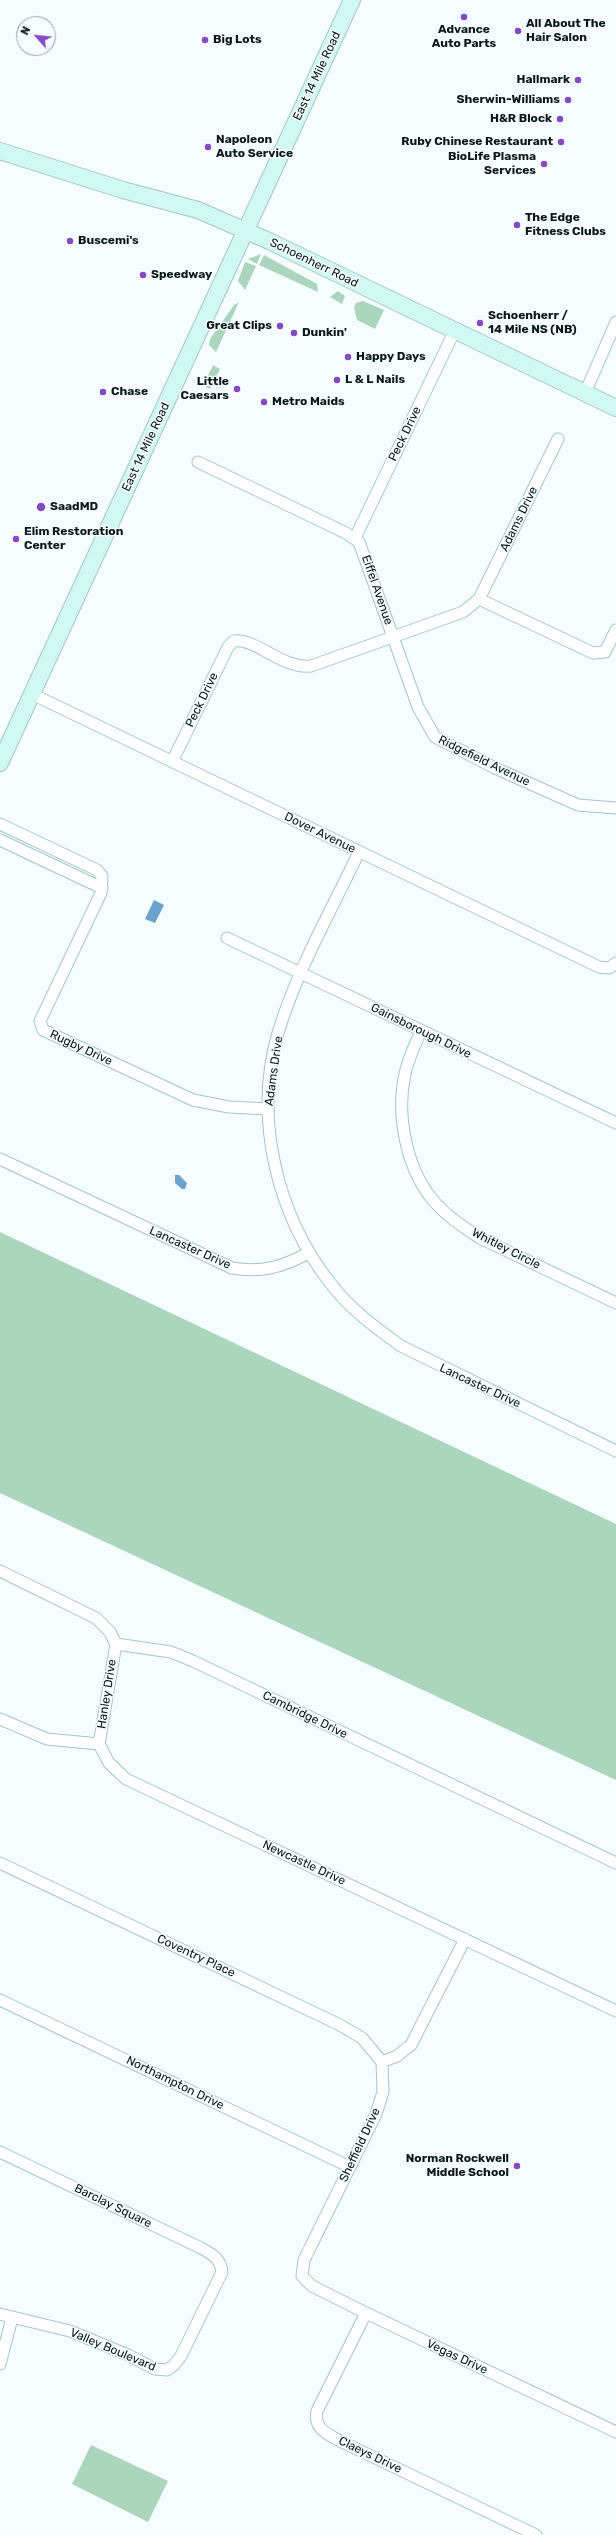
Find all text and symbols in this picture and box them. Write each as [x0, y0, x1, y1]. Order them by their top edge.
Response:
marker: Advance Auto Parts [459, 12, 469, 22]
north arrow [16, 16, 56, 56]
place label: All About The Hair Salon [526, 17, 606, 45]
place label: Advance Auto Parts [432, 23, 496, 51]
text: N [18, 24, 33, 37]
marker: All About The Hair Salon [513, 26, 523, 36]
street label: East 14 Mile Road [290, 29, 344, 123]
place label: Big Lots [213, 33, 262, 47]
marker: Big Lots [200, 35, 210, 45]
place label: Hallmark [517, 73, 570, 87]
marker: Hallmark [573, 75, 583, 85]
place label: Sherwin-Williams [457, 93, 560, 107]
marker: Sherwin-Williams [563, 95, 573, 105]
place label: H&R Block [490, 112, 552, 126]
marker: H&R Block [555, 114, 565, 124]
place label: Napoleon Auto Service [216, 133, 293, 161]
place label: Ruby Chinese Restaurant [401, 135, 553, 149]
marker: Ruby Chinese Restaurant [556, 137, 566, 147]
marker: Napoleon Auto Service [203, 142, 213, 152]
place label: BioLife Plasma Services [448, 150, 536, 178]
marker: BioLife Plasma Services [539, 159, 549, 169]
place label: The Edge Fitness Clubs [525, 211, 606, 239]
marker: The Edge Fitness Clubs [512, 220, 522, 230]
place label: Buscemi's [78, 234, 139, 248]
street label: Schoenherr Road [267, 235, 361, 291]
marker: Buscemi's [65, 236, 75, 246]
place label: Speedway [151, 268, 212, 282]
marker: Speedway [138, 270, 148, 280]
place label: Schoenherr / 14 Mile NS (NB) [488, 309, 577, 337]
marker: Schoenherr / 14 Mile NS (NB) [475, 318, 485, 328]
place label: Great Clips [206, 319, 272, 333]
marker: Great Clips [275, 321, 285, 331]
place label: Dunkin' [302, 326, 347, 340]
marker: Dunkin' [289, 328, 299, 338]
place label: Happy Days [356, 350, 426, 364]
marker: Happy Days [343, 352, 353, 362]
place label: L & L Nails [345, 373, 405, 387]
place label: Little Caesars [181, 375, 229, 403]
marker: L & L Nails [332, 375, 342, 385]
marker: Little Caesars [232, 384, 242, 394]
place label: Chase [111, 385, 148, 399]
marker: Chase [98, 387, 108, 397]
place label: Metro Maids [272, 395, 345, 409]
marker: Metro Maids [259, 397, 269, 407]
street label: East 14 Mile Road [119, 400, 173, 494]
street label: Peck Drive [386, 404, 424, 464]
street label: Adams Drive [497, 484, 541, 554]
place label: SaadMD [50, 500, 98, 514]
marker: SaadMD [35, 501, 47, 513]
place label: Elim Restoration Center [24, 525, 123, 553]
marker: Elim Restoration Center [11, 534, 21, 544]
street label: Eiffel Avenue [358, 553, 396, 627]
street label: Peck Drive [183, 670, 221, 730]
street label: Ridgefield Avenue [436, 733, 532, 789]
street label: Dover Avenue [282, 810, 358, 856]
street label: Gainsborough Drive [368, 1000, 474, 1062]
street label: Rugby Drive [47, 1027, 115, 1069]
street label: Adams Drive [262, 1035, 286, 1107]
street label: Lancaster Drive [147, 1224, 233, 1272]
street label: Whitley Circle [469, 1226, 543, 1272]
street label: Lancaster Drive [437, 1361, 523, 1411]
street label: Hanley Drive [94, 1658, 120, 1730]
street label: Cambridge Drive [260, 1688, 350, 1742]
street label: Newcastle Drive [260, 1837, 348, 1889]
street label: Coventry Place [155, 1932, 237, 1980]
street label: Northampton Drive [124, 2053, 226, 2113]
street label: Sheffield Drive [337, 2106, 383, 2184]
place label: Norman Rockwell Middle School [406, 2152, 509, 2180]
marker: Norman Rockwell Middle School [512, 2161, 522, 2171]
street label: Barclay Square [72, 2181, 154, 2231]
street label: Valley Boulevard [68, 2325, 158, 2375]
street label: Vegas Drive [424, 2337, 490, 2377]
street label: Claeys Drive [336, 2434, 404, 2476]

